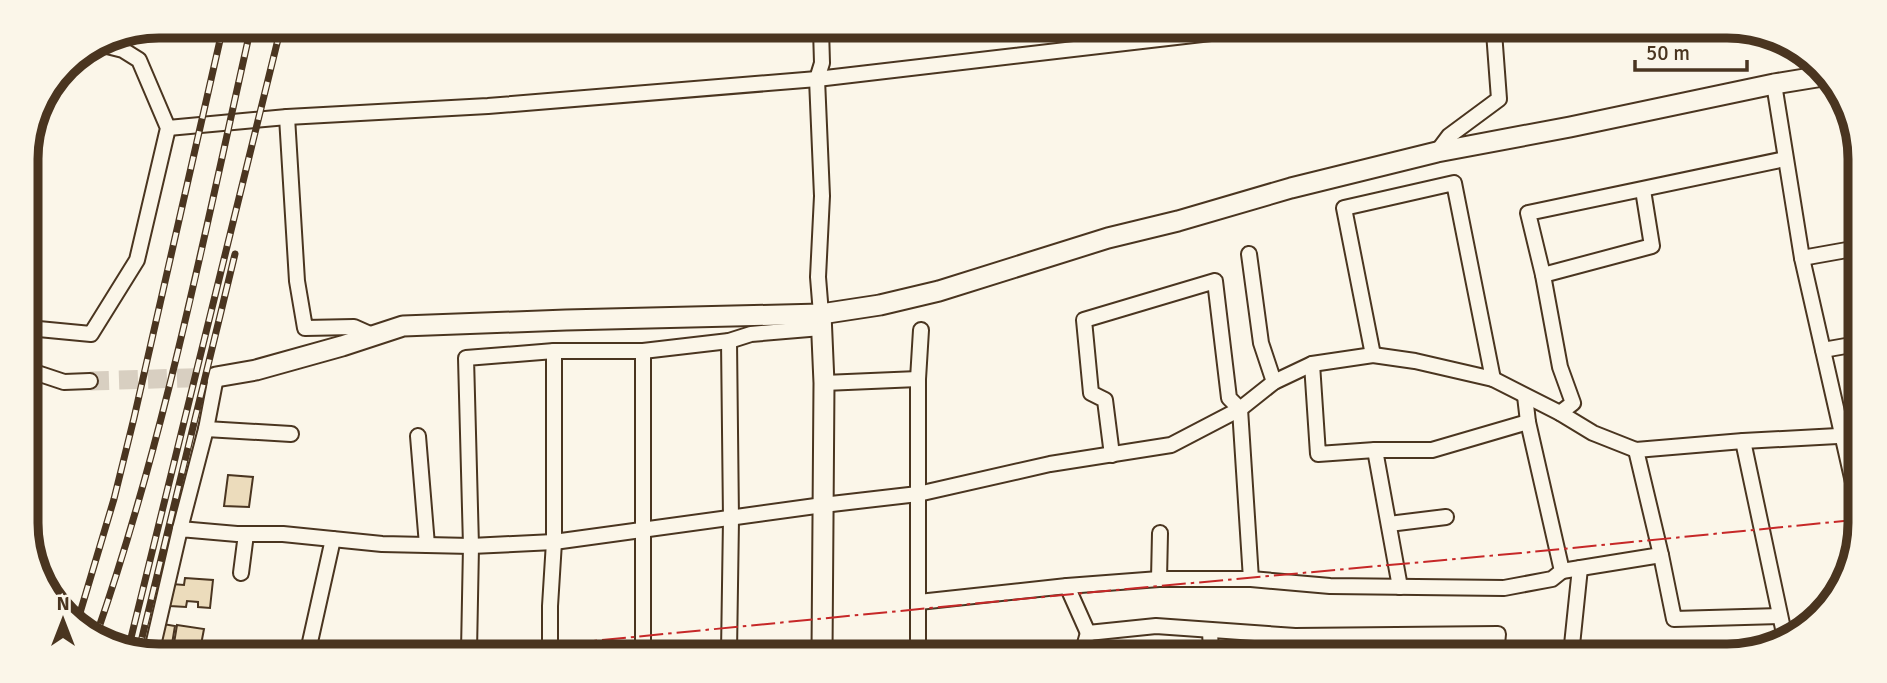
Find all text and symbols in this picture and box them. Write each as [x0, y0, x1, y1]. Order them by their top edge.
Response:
scale bar [1635, 28, 1747, 72]
text: 50 m [1646, 40, 1690, 66]
north arrow [28, 585, 98, 655]
text: N [56, 592, 70, 616]

